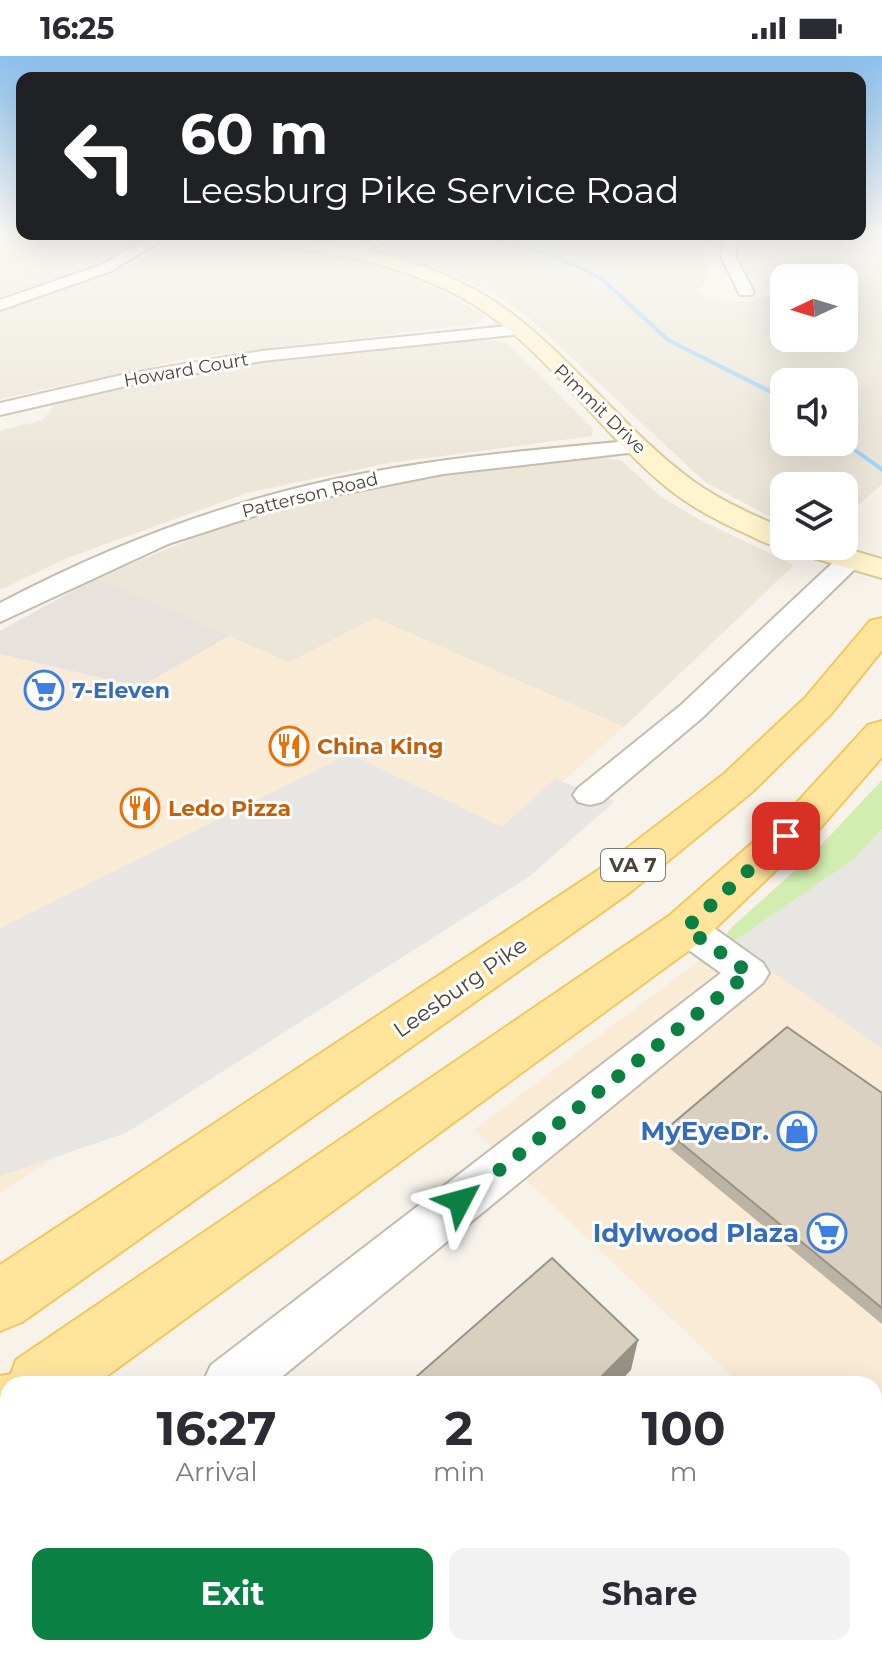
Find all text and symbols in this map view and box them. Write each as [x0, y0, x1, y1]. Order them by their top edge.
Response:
text: 16:25 [40, 10, 114, 47]
text: 60 m [180, 100, 328, 168]
icon: left [48, 104, 152, 208]
text: Leesburg Pike Service Road [180, 168, 679, 212]
north arrow [770, 264, 858, 352]
map controls [770, 264, 858, 560]
street label: Howard Court [122, 348, 250, 392]
street label: Pimmit Drive [549, 359, 651, 459]
button: sound [770, 368, 858, 456]
street label: Patterson Road [240, 467, 380, 523]
button: layers [770, 472, 858, 560]
supermarket icon: 7-Eleven [23, 669, 65, 711]
place label: 7-Eleven [72, 677, 170, 704]
restaurant icon: China King [268, 725, 310, 767]
place label: China King [317, 733, 443, 760]
restaurant icon: Ledo Pizza [119, 787, 161, 829]
place label: Ledo Pizza [168, 795, 291, 822]
pin [752, 802, 820, 870]
icon: arrive [764, 814, 808, 858]
road number: VA 7 [601, 849, 665, 881]
street label: Leesburg Pike [388, 931, 532, 1043]
shop icon: MyEyeDr. [776, 1110, 818, 1152]
place label: MyEyeDr. [640, 1115, 769, 1147]
position arrow [418, 1159, 502, 1243]
supermarket icon: Idylwood Plaza [806, 1212, 848, 1254]
place label: Idylwood Plaza [593, 1217, 799, 1249]
text: 16:27 [156, 1399, 277, 1457]
text: 2 [445, 1399, 473, 1457]
text: 100 [642, 1399, 726, 1457]
text: Arrival [175, 1456, 257, 1488]
text: min [433, 1456, 485, 1488]
text: m [670, 1456, 697, 1488]
button: Exit [32, 1548, 433, 1640]
button: Share [449, 1548, 850, 1640]

